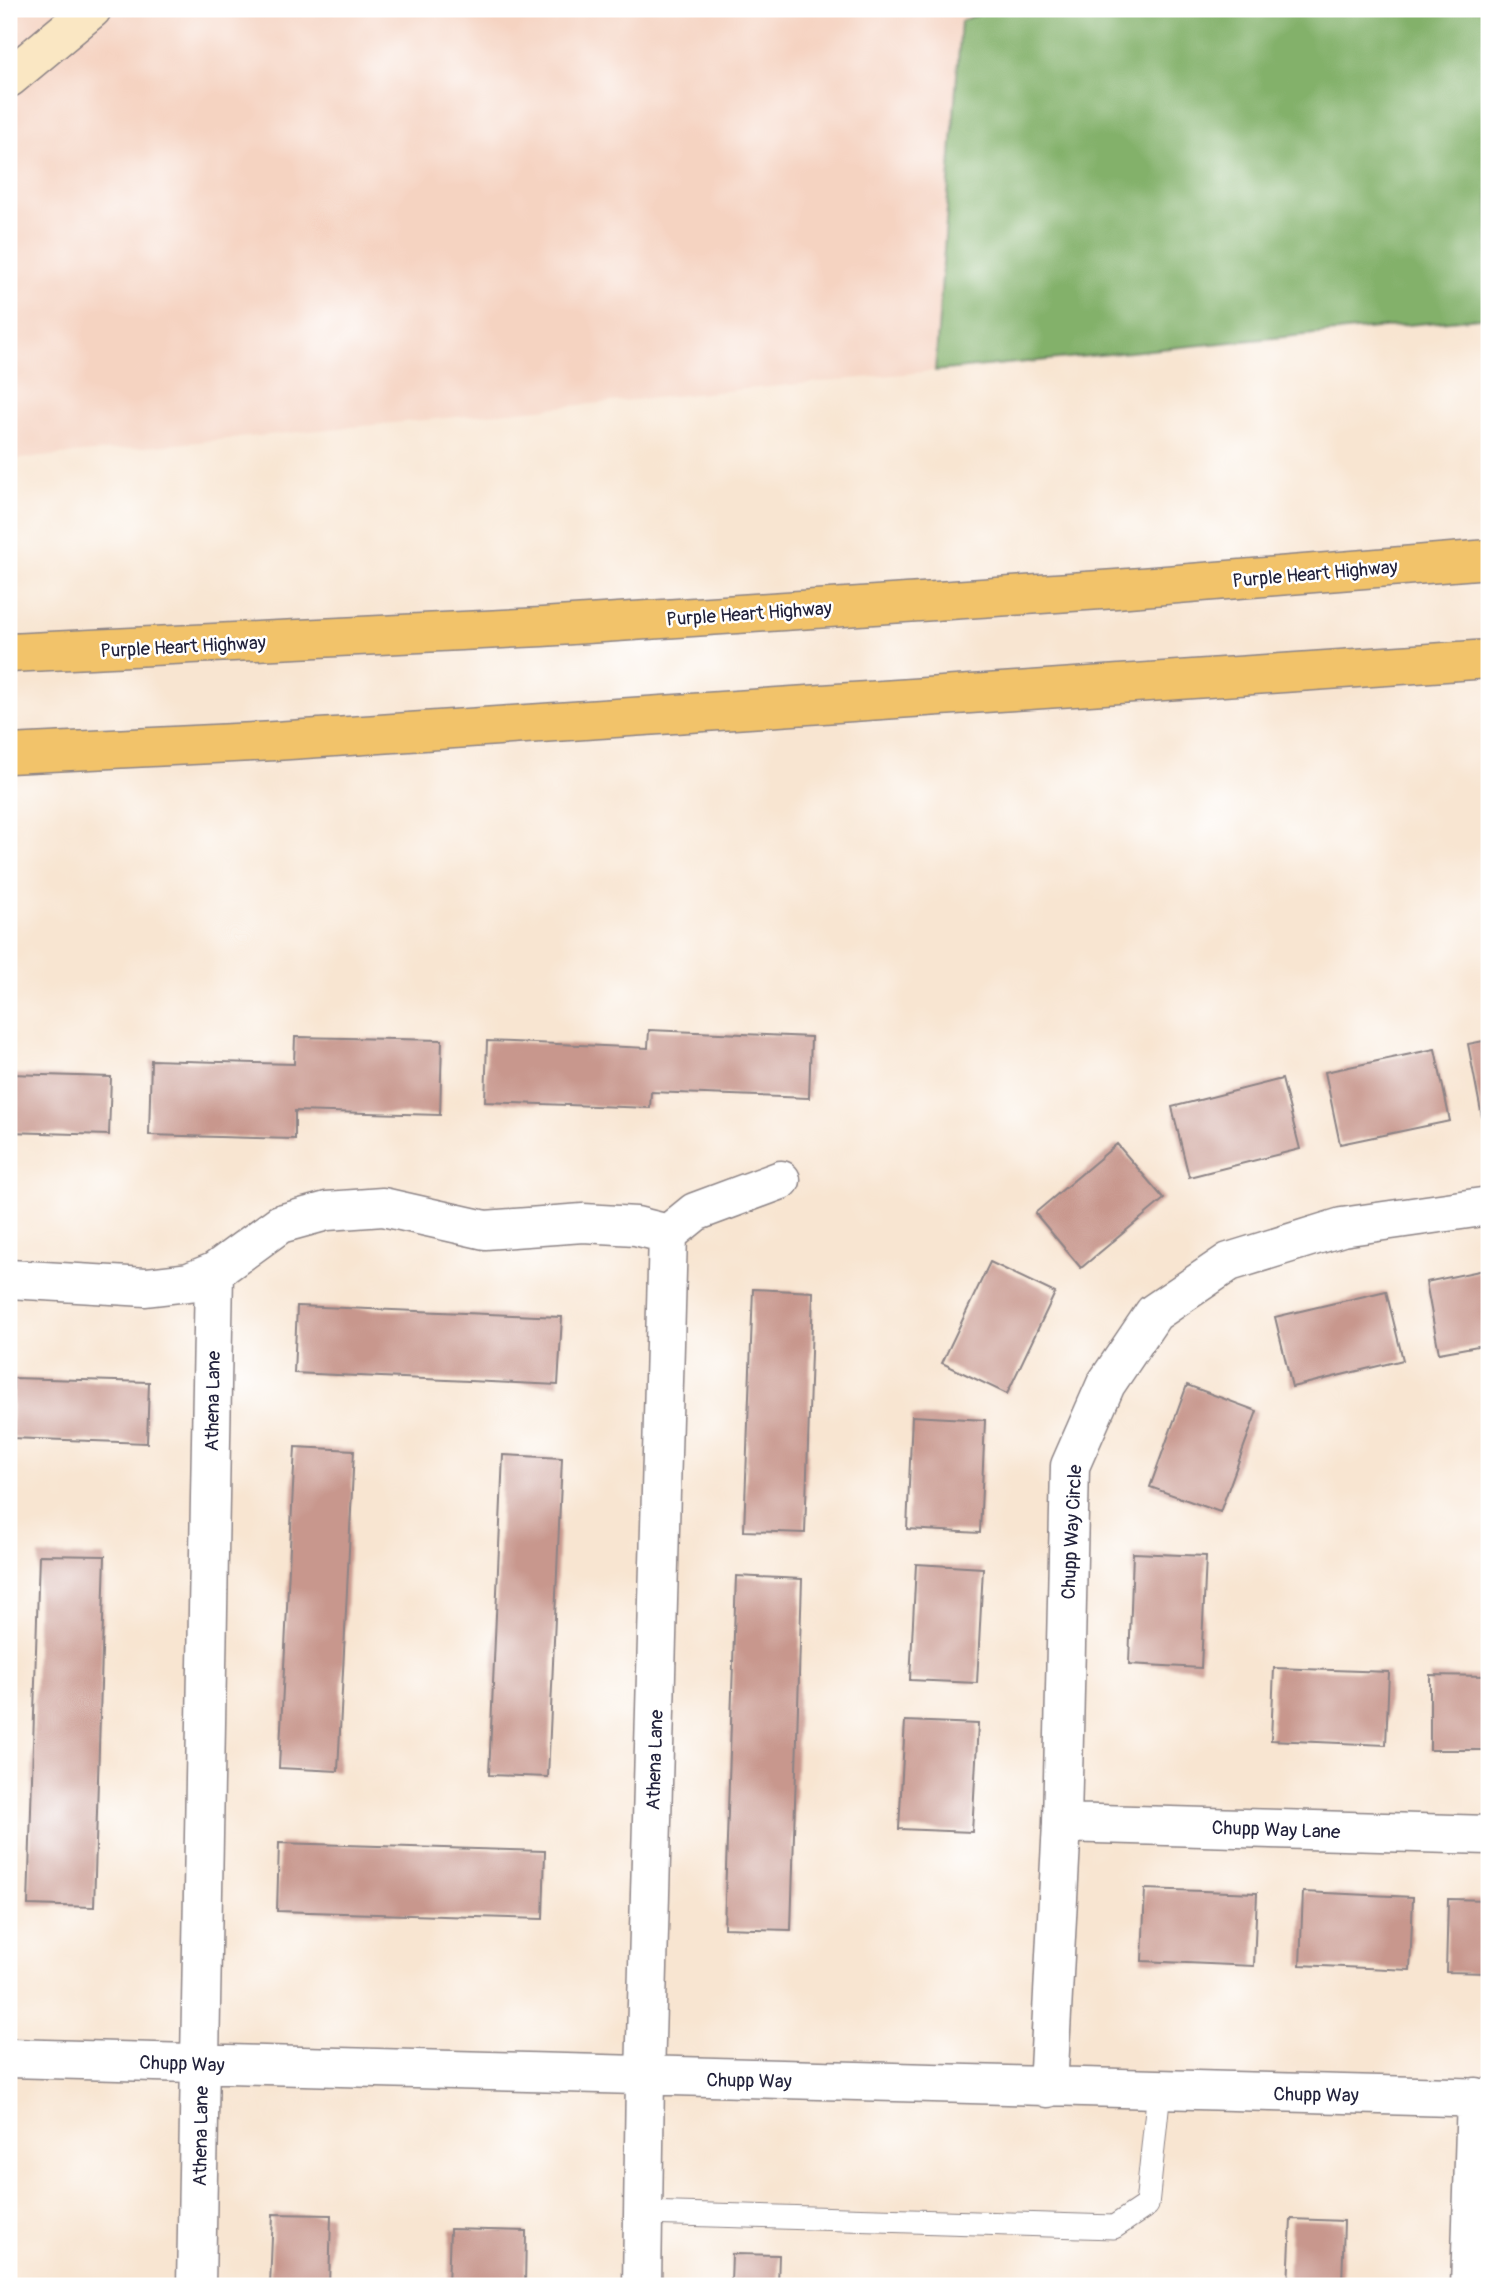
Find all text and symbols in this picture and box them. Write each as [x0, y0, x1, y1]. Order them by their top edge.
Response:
street label: Purple Heart Highway [1232, 555, 1399, 593]
street label: Purple Heart Highway [666, 596, 833, 632]
street label: Purple Heart Highway [100, 631, 266, 663]
street label: Athena Lane [200, 1350, 226, 1452]
street label: Chupp Way Circle [1056, 1463, 1088, 1600]
street label: Athena Lane [641, 1709, 669, 1811]
street label: Chupp Way Lane [1211, 1816, 1341, 1844]
street label: Chupp Way [139, 2051, 225, 2077]
street label: Chupp Way [706, 2068, 792, 2094]
street label: Chupp Way [1273, 2082, 1359, 2108]
street label: Athena Lane [188, 2085, 214, 2187]

